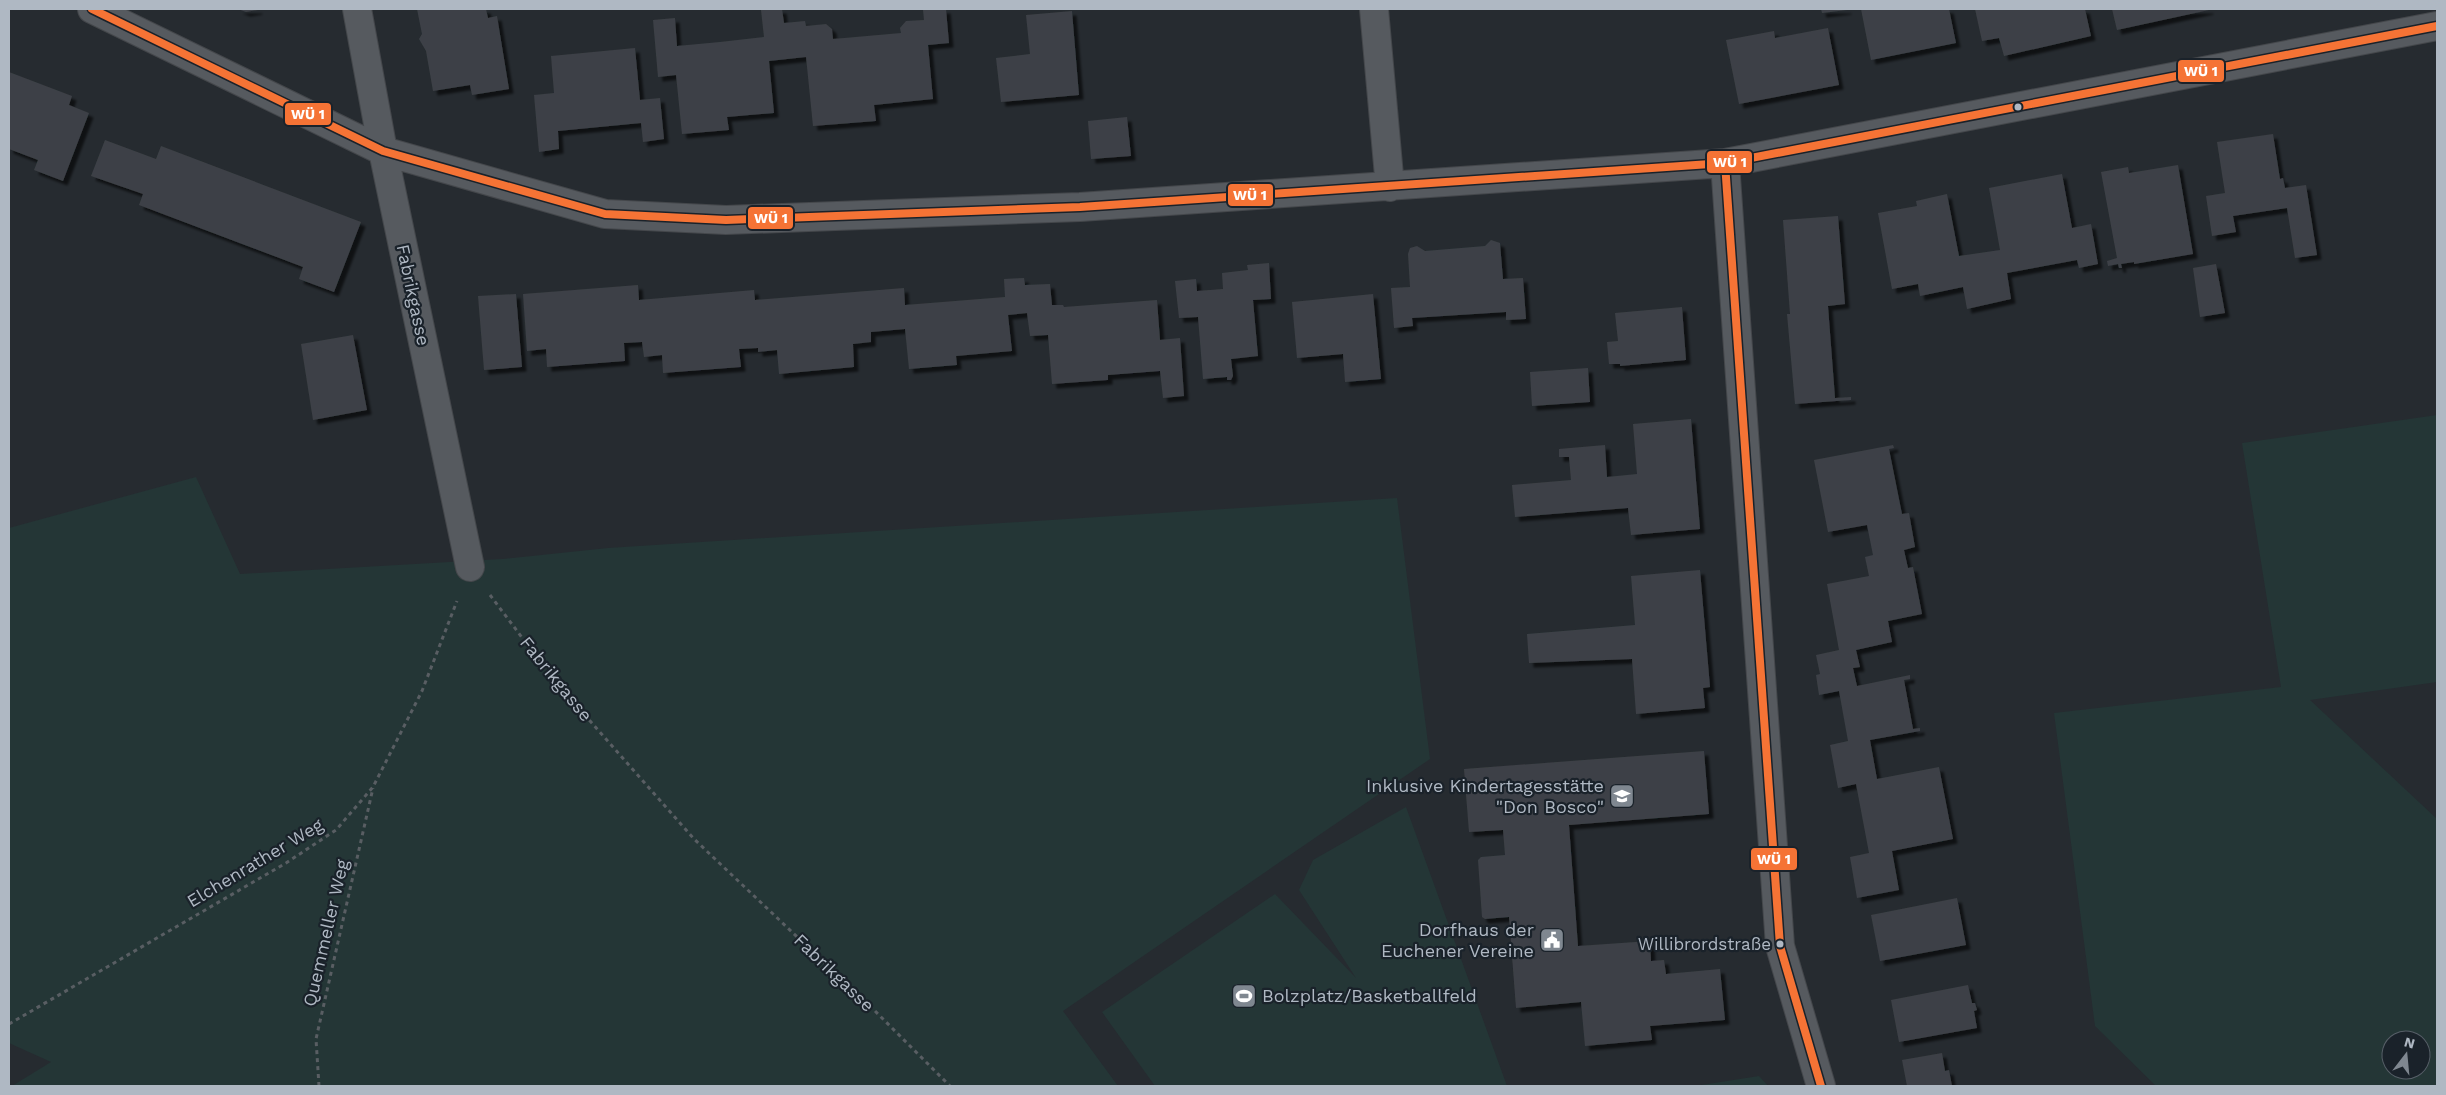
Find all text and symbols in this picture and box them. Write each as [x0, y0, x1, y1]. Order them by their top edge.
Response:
line badge: WÜ 1 [2177, 59, 2225, 83]
text: WÜ 1 [2184, 63, 2218, 79]
line badge: WÜ 1 [284, 102, 332, 126]
unlabelled marker [2013, 102, 2023, 112]
text: WÜ 1 [291, 106, 325, 122]
line badge: WÜ 1 [1706, 150, 1753, 174]
text: WÜ 1 [1713, 154, 1747, 170]
line badge: WÜ 1 [1227, 183, 1274, 207]
text: WÜ 1 [1233, 187, 1267, 203]
line badge: WÜ 1 [747, 206, 794, 230]
text: WÜ 1 [754, 210, 788, 226]
street label: Fabrikgasse [393, 242, 434, 347]
street label: Fabrikgasse [516, 632, 597, 725]
place label: Inklusive Kindertagesstätte "Don Bosco" [1366, 775, 1604, 817]
school or university icon: Inklusive Kindertagesstätte "Don Bosco" [1609, 783, 1635, 809]
street label: Elchenrather Weg [183, 813, 327, 911]
line badge: WÜ 1 [1750, 847, 1798, 871]
text: WÜ 1 [1757, 851, 1791, 867]
street label: Quemmeller Weg [298, 857, 353, 1008]
place label: Dorfhaus der Euchener Vereine [1381, 919, 1534, 961]
public building icon: Dorfhaus der Euchener Vereine [1539, 927, 1565, 953]
street label: Fabrikgasse [790, 929, 879, 1016]
place label: Willibrordstraße [1638, 934, 1771, 954]
marker: Willibrordstraße [1775, 939, 1785, 949]
sports icon: Bolzplatz/Basketballfeld [1231, 983, 1257, 1009]
place label: Bolzplatz/Basketballfeld [1262, 985, 1477, 1006]
north arrow [2381, 1030, 2431, 1080]
text: N [2402, 1033, 2417, 1052]

